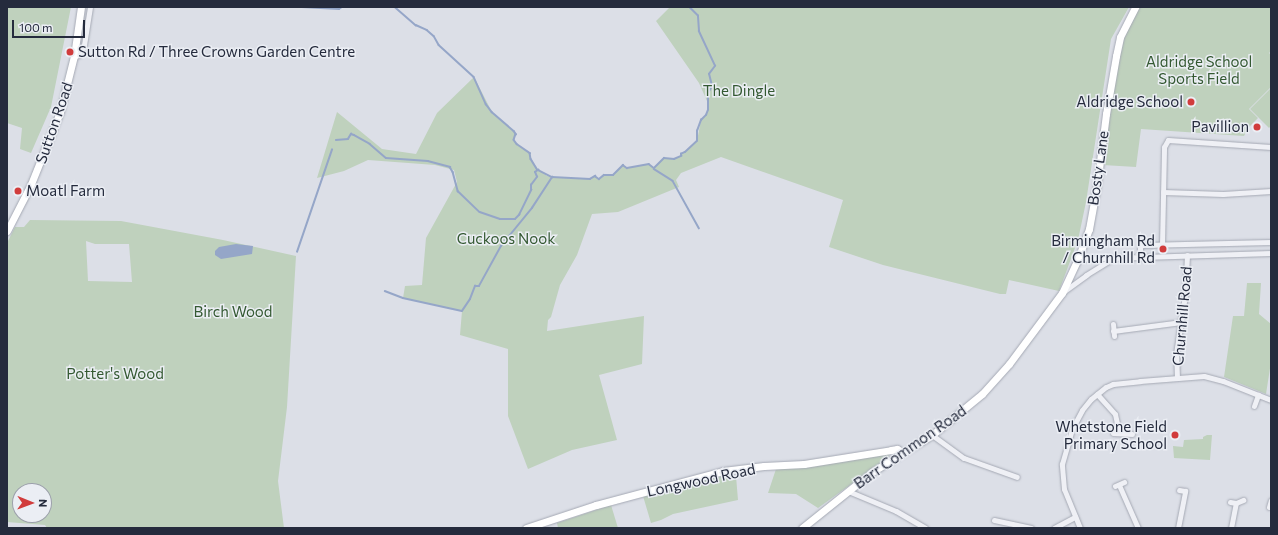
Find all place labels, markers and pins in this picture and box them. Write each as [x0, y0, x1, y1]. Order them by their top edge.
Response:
place label: Sutton Rd / Three Crowns Garden Centre [78, 43, 355, 61]
marker: Sutton Rd / Three Crowns Garden Centre [65, 47, 75, 57]
place label: Aldridge School [1076, 93, 1183, 111]
marker: Aldridge School [1186, 97, 1196, 107]
place label: Pavillion [1191, 118, 1249, 136]
marker: Pavillion [1252, 122, 1262, 132]
place label: Moatl Farm [26, 182, 105, 200]
marker: Moatl Farm [13, 186, 23, 196]
place label: Birmingham Rd / Churnhill Rd [1051, 231, 1155, 266]
marker: Birmingham Rd / Churnhill Rd [1158, 244, 1168, 254]
place label: Whetstone Field Primary School [1055, 417, 1167, 452]
marker: Whetstone Field Primary School [1170, 430, 1180, 440]

